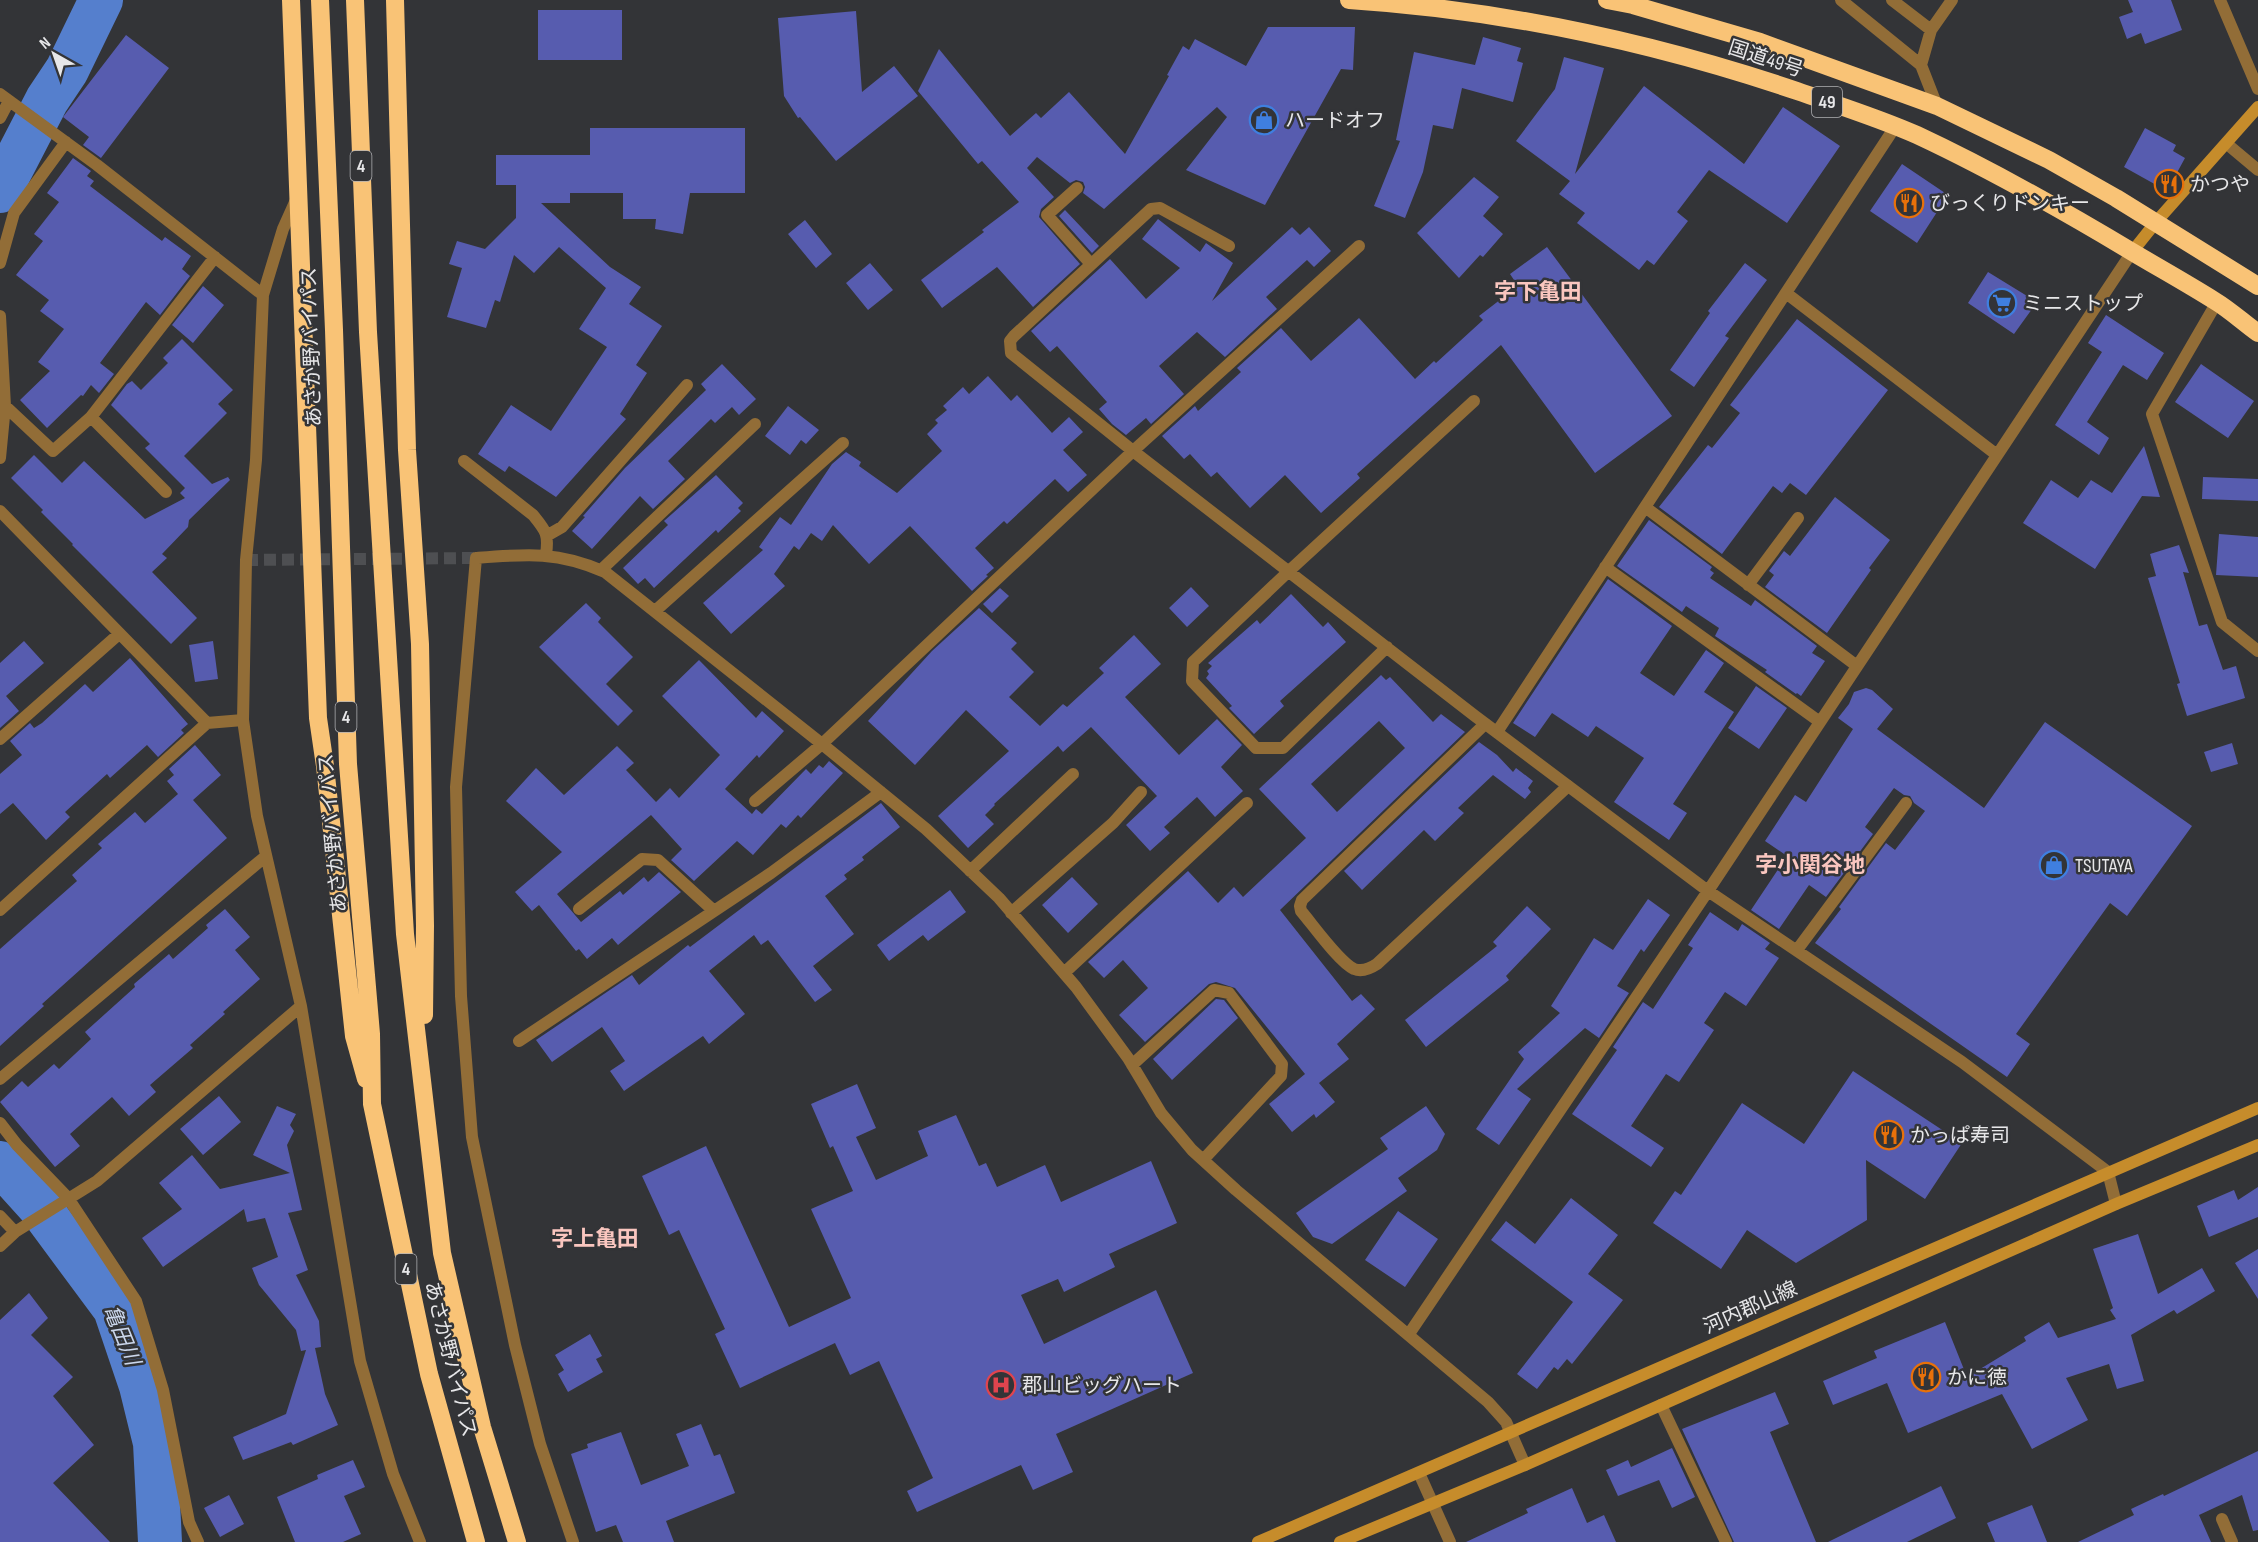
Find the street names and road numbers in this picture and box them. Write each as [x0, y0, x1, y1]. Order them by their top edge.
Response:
street label: 国道49号 [1725, 36, 1806, 82]
road number: 49 [1812, 87, 1842, 117]
road number: 4 [350, 151, 372, 181]
street label: あさか野バイパス [297, 267, 327, 427]
road number: 4 [336, 702, 356, 732]
street label: あさか野バイパス [314, 752, 352, 913]
road number: 4 [396, 1254, 416, 1284]
street label: 河内郡山線 [1700, 1277, 1801, 1339]
street label: あさか野バイパス [419, 1279, 481, 1440]

